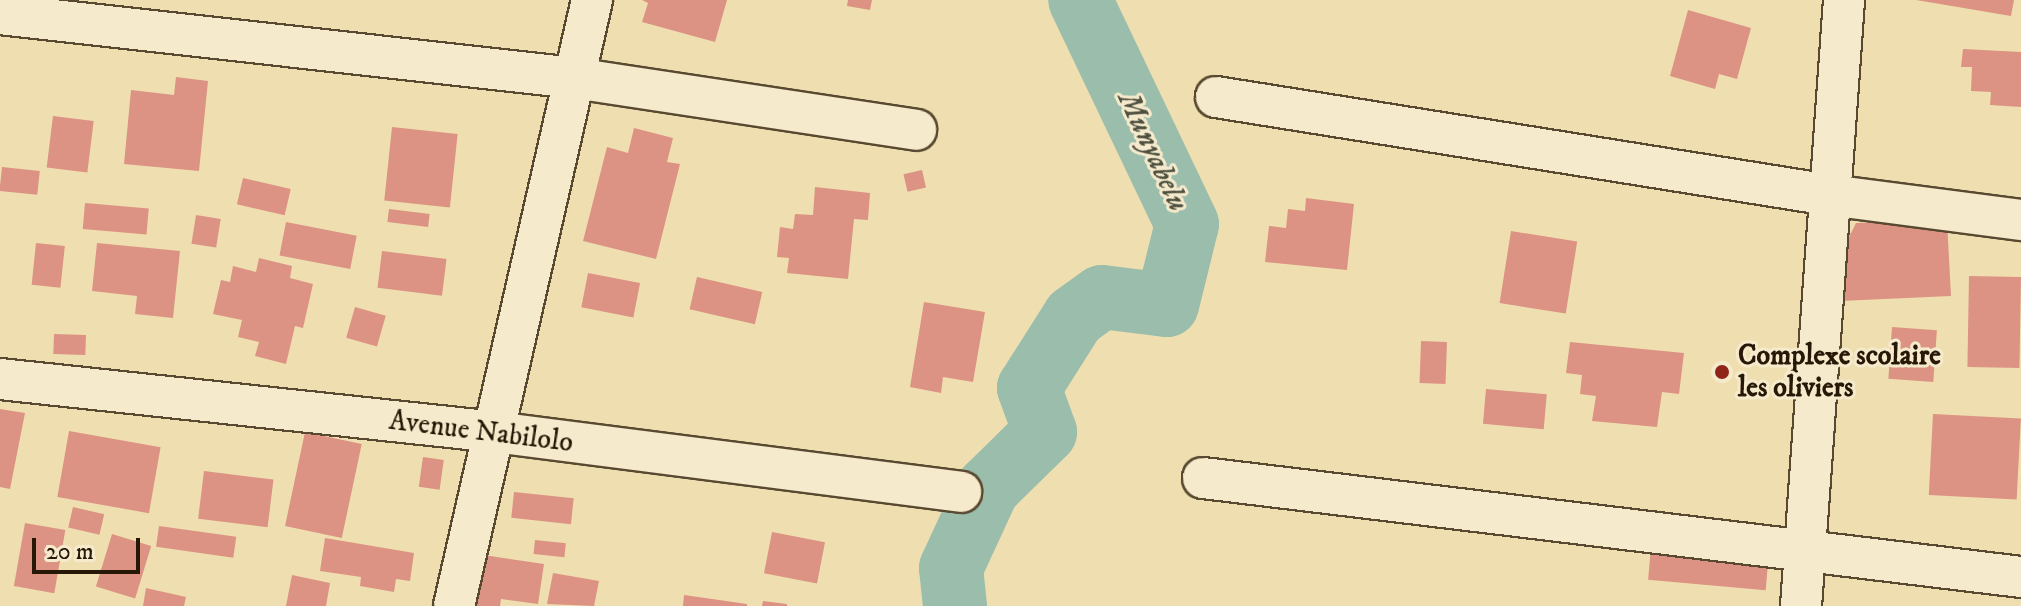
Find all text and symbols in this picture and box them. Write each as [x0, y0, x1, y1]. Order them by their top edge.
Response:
water label: Munyabelu [1109, 86, 1195, 218]
place label: Complexe scolaire les oliviers [1738, 339, 1941, 405]
marker: Complexe scolaire les oliviers [1713, 363, 1731, 381]
street label: Avenue Nabilolo [387, 404, 575, 460]
scale bar [36, 522, 144, 572]
text: 20 m [46, 537, 94, 567]

